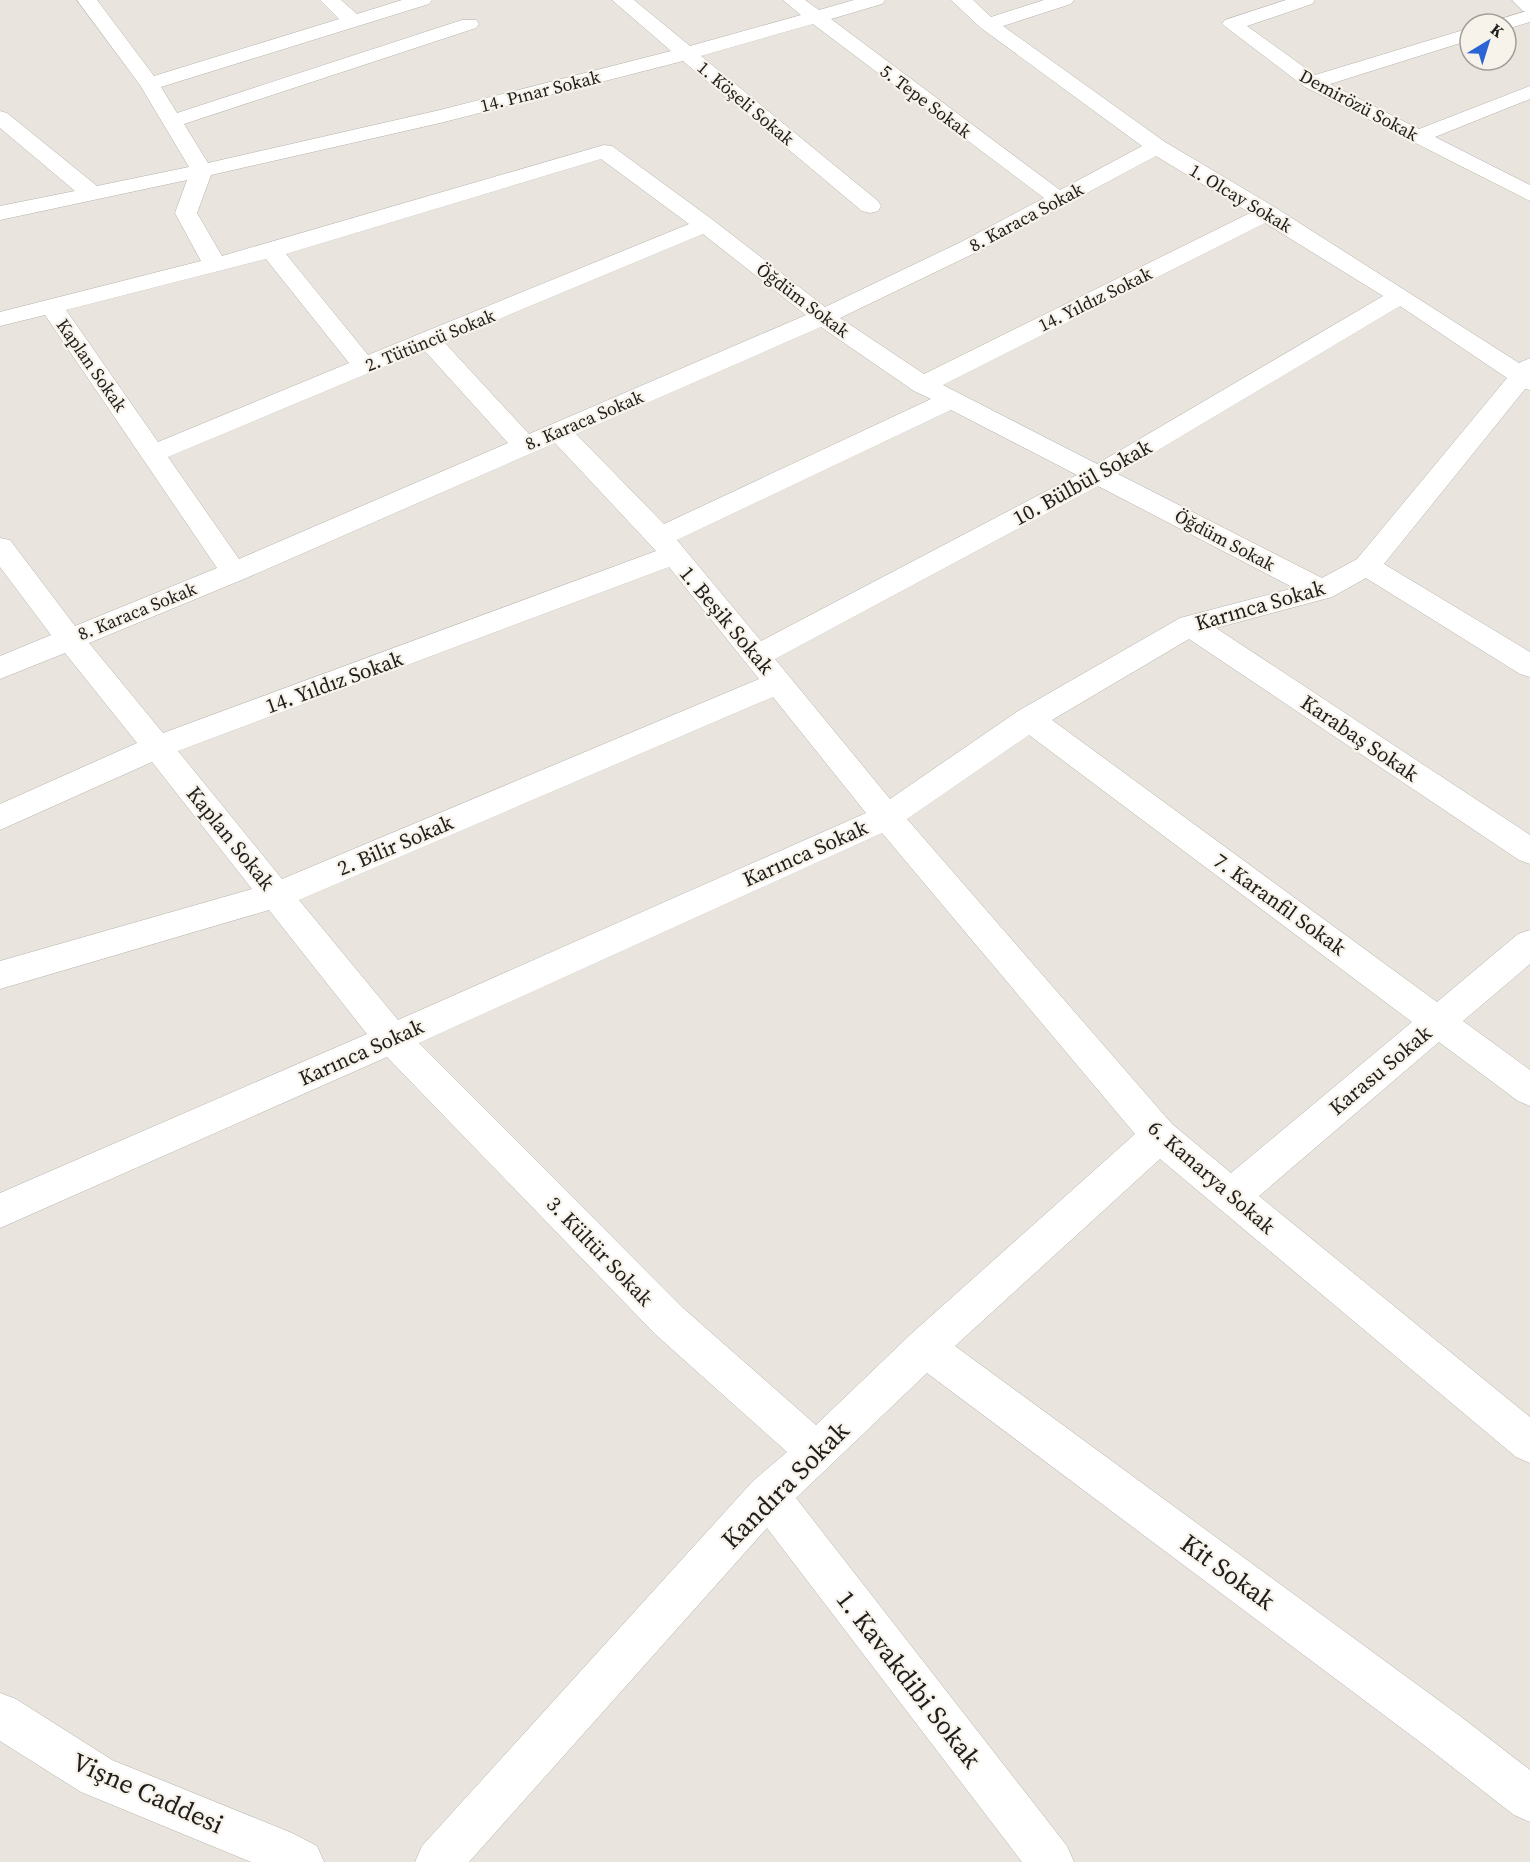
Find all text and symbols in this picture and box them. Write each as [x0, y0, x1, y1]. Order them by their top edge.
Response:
north arrow [1458, 12, 1518, 72]
text: K [1486, 18, 1509, 43]
street label: 1. Köşeli Sokak [692, 55, 800, 151]
street label: 5. Tepe Sokak [875, 58, 977, 144]
street label: Demirözü Sokak [1295, 63, 1423, 147]
street label: 14. Pınar Sokak [477, 64, 603, 118]
street label: 1. Olcay Sokak [1185, 158, 1297, 239]
street label: 8. Karaca Sokak [965, 176, 1088, 258]
street label: Öğdüm Sokak [751, 257, 855, 343]
street label: 14. Yıldız Sokak [1034, 261, 1156, 337]
street label: 2. Tütüncü Sokak [361, 303, 499, 377]
street label: Kaplan Sokak [51, 314, 133, 417]
street label: 8. Karaca Sokak [521, 384, 647, 456]
street label: 10. Bülbül Sokak [1007, 432, 1157, 532]
street label: Öğdüm Sokak [1170, 503, 1280, 577]
street label: 1. Beşik Sokak [673, 560, 781, 681]
street label: Karınca Sokak [1192, 572, 1329, 637]
street label: 8. Karaca Sokak [74, 576, 200, 646]
street label: 14. Yıldız Sokak [261, 644, 407, 720]
street label: Karabaş Sokak [1295, 688, 1425, 788]
street label: Kaplan Sokak [180, 780, 282, 897]
street label: 2. Bilir Sokak [333, 807, 458, 882]
street label: Karınca Sokak [738, 812, 872, 893]
street label: 7. Karanfil Sokak [1208, 846, 1353, 962]
street label: Karınca Sokak [294, 1011, 428, 1092]
street label: Karasu Sokak [1323, 1018, 1438, 1122]
street label: 6. Kanarya Sokak [1142, 1114, 1282, 1241]
street label: 3. Kültür Sokak [540, 1190, 660, 1313]
street label: Kandıra Sokak [713, 1413, 857, 1557]
street label: Kit Sokak [1173, 1526, 1283, 1619]
street label: 1. Kavakdibi Sokak [828, 1583, 990, 1776]
street label: Vişne Caddesi [67, 1744, 229, 1842]

